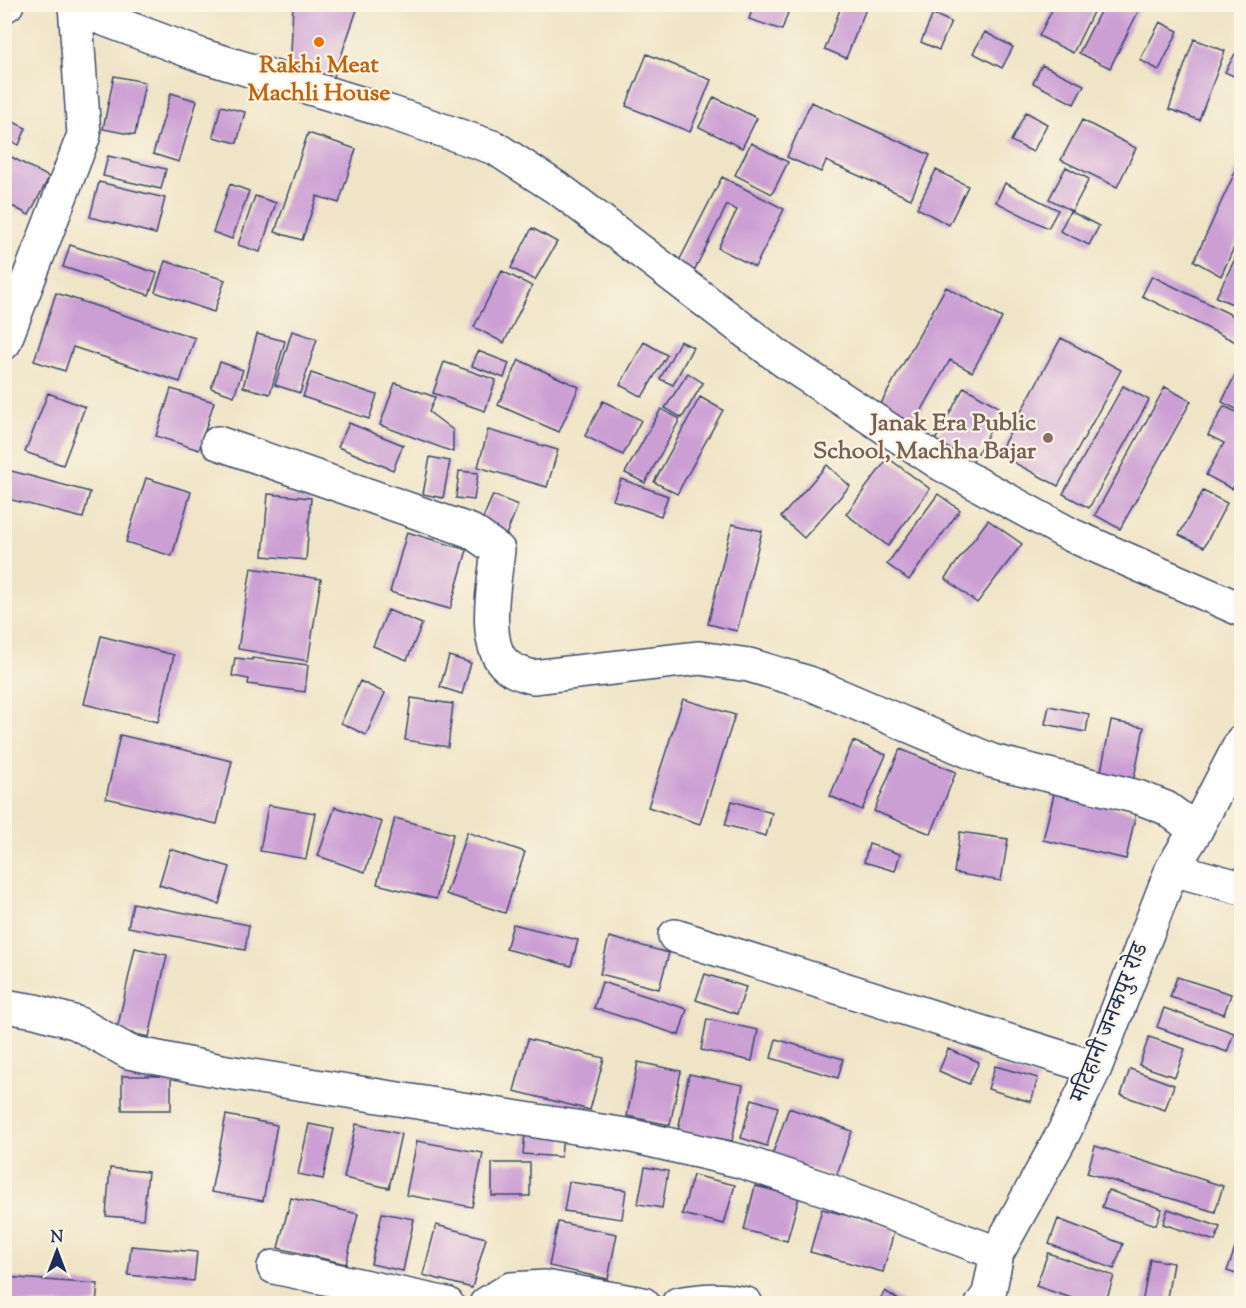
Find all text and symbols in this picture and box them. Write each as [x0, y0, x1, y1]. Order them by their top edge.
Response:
marker: Rakhi Meat Machli House [312, 35, 326, 49]
place label: Rakhi Meat Machli House [248, 49, 390, 111]
place label: Janak Era Public School, Machha Bajar [813, 407, 1037, 469]
marker: Janak Era Public School, Machha Bajar [1041, 431, 1055, 445]
street label: मटिहानी जनकपुर रोड [1062, 936, 1158, 1109]
north arrow [27, 1221, 87, 1281]
text: N [51, 1227, 64, 1250]

